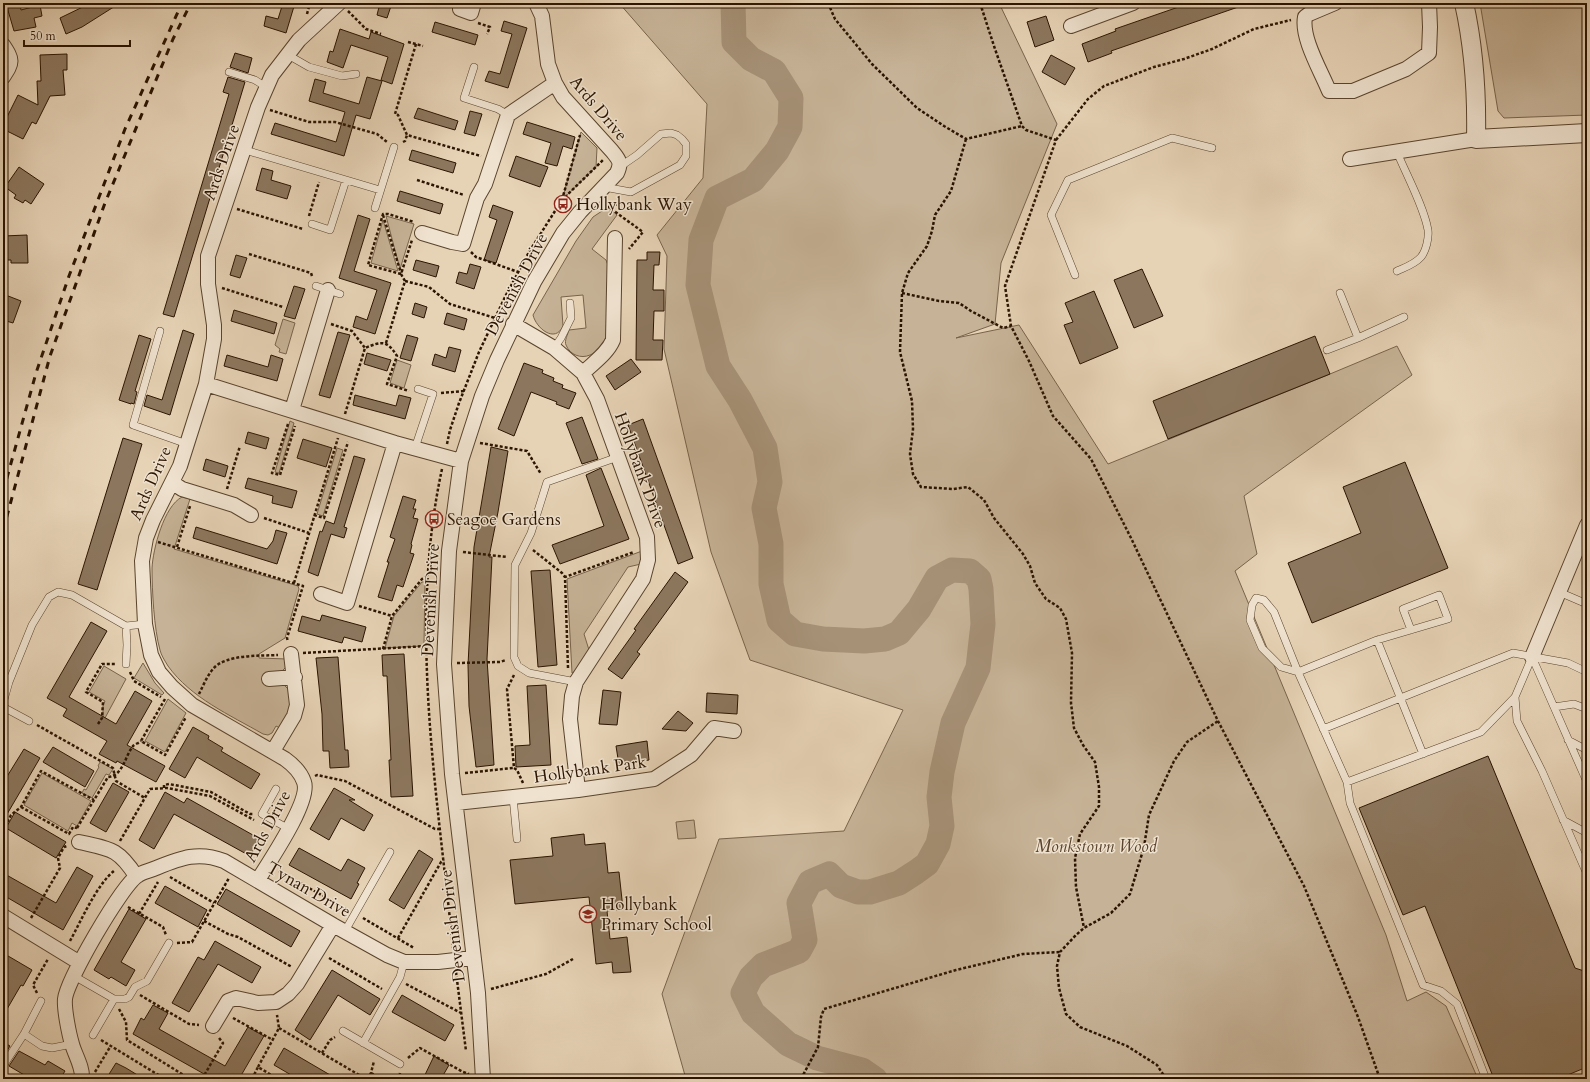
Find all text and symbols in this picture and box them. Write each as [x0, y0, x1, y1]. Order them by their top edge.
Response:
scale bar [24, 22, 130, 48]
text: 50 m [30, 28, 57, 44]
street label: Ards Drive [565, 71, 633, 146]
street label: Ards Drive [198, 121, 245, 203]
place label: Hollybank Way [576, 193, 692, 216]
bus stop icon: Hollybank Way [553, 194, 573, 214]
street label: Devenish Drive [480, 229, 553, 340]
street label: Hollybank Drive [609, 409, 672, 531]
street label: Ards Drive [124, 443, 177, 524]
place label: Seagoe Gardens [447, 508, 561, 531]
bus stop icon: Seagoe Gardens [424, 509, 444, 529]
street label: Devenish Drive [416, 543, 445, 657]
street label: Hollybank Park [532, 750, 649, 789]
street label: Ards Drive [239, 786, 296, 866]
park label: Monkstown Wood [1035, 835, 1158, 858]
street label: Tynan Drive [262, 856, 355, 923]
street label: Devenish Drive [434, 868, 471, 983]
place label: Hollybank Primary School [601, 893, 712, 936]
school or university icon: Hollybank Primary School [578, 904, 598, 924]

